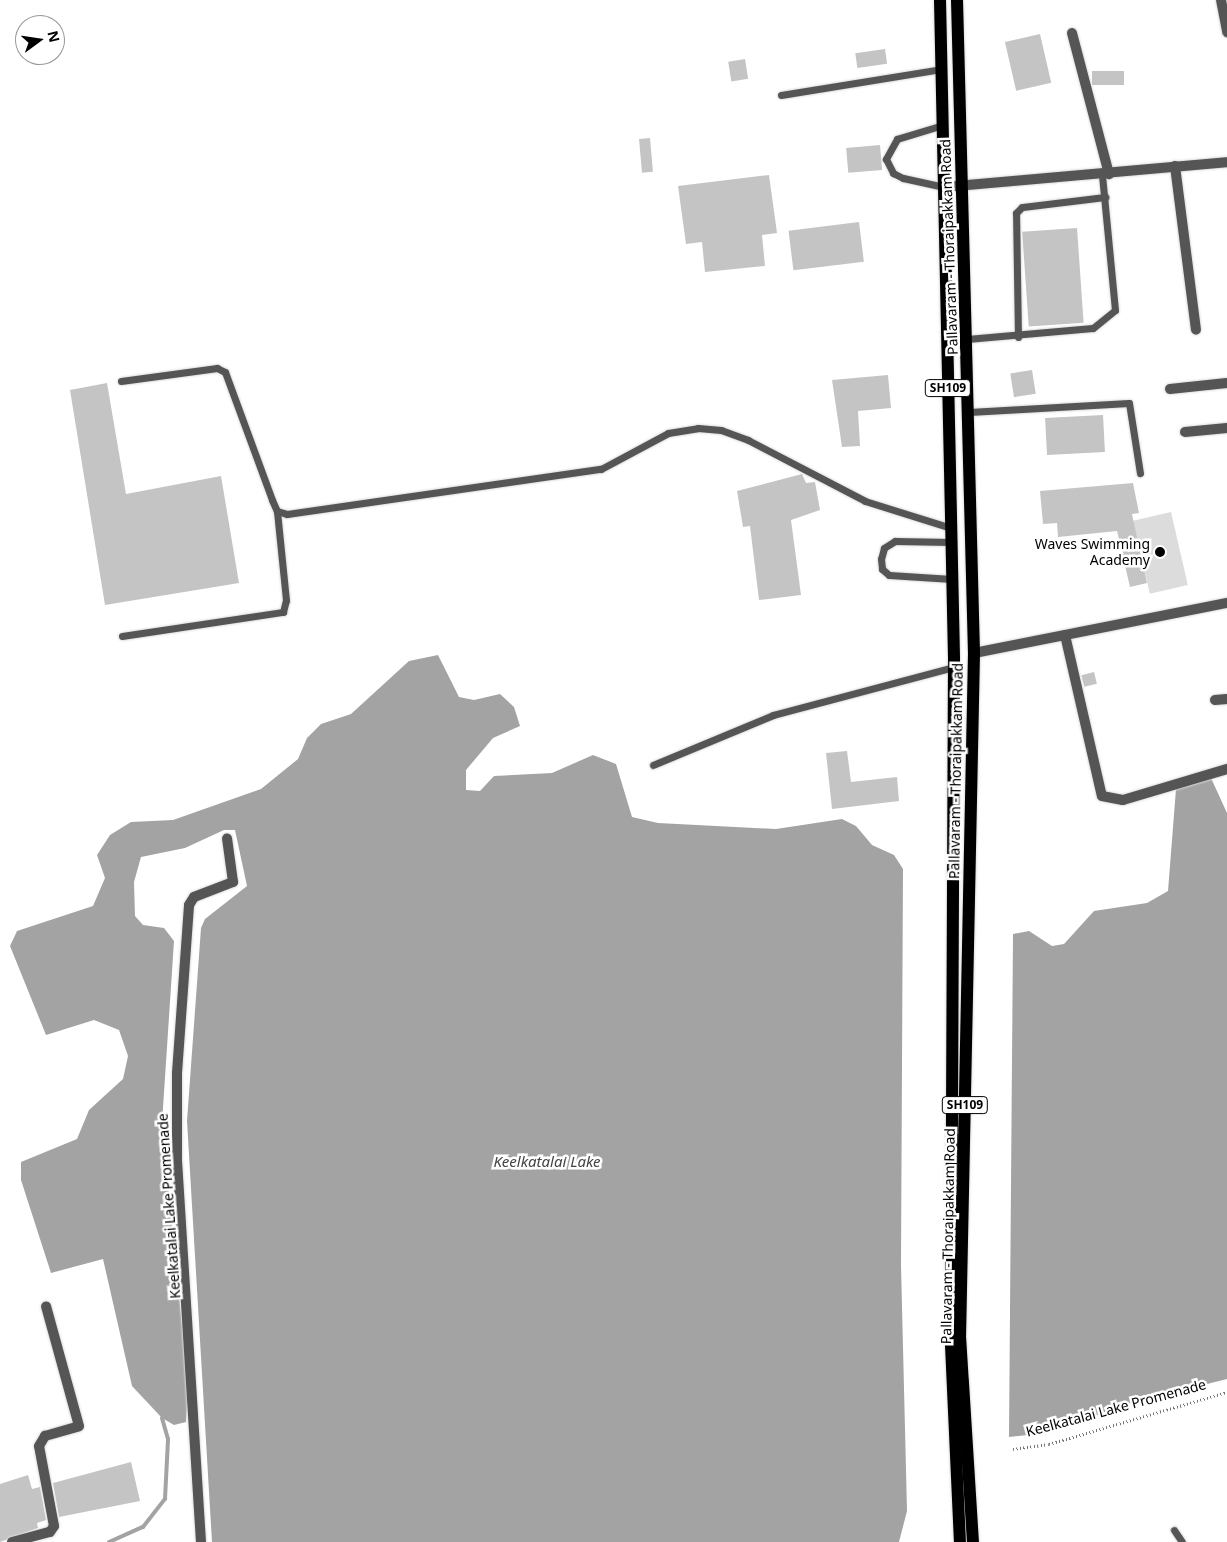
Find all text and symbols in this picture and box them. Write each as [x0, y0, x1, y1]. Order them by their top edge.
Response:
north arrow [15, 15, 65, 65]
text: N [43, 29, 65, 44]
street label: Pallavaram - Thoraipakkam Road [937, 139, 961, 355]
road number: SH109 [924, 378, 972, 398]
place label: Waves Swimming Academy [1035, 536, 1150, 568]
marker: Waves Swimming Academy [1154, 546, 1166, 558]
street label: Pallavaram - Thoraipakkam Road [946, 663, 966, 879]
road number: SH109 [941, 1096, 989, 1114]
street label: Keelkatalai Lake Promenade [154, 1113, 184, 1299]
street label: Pallavaram - Thoraipakkam Road [938, 1128, 958, 1344]
water label: Keelkatalai Lake [493, 1153, 601, 1171]
street label: Keelkatalai Lake Promenade [1024, 1376, 1208, 1440]

